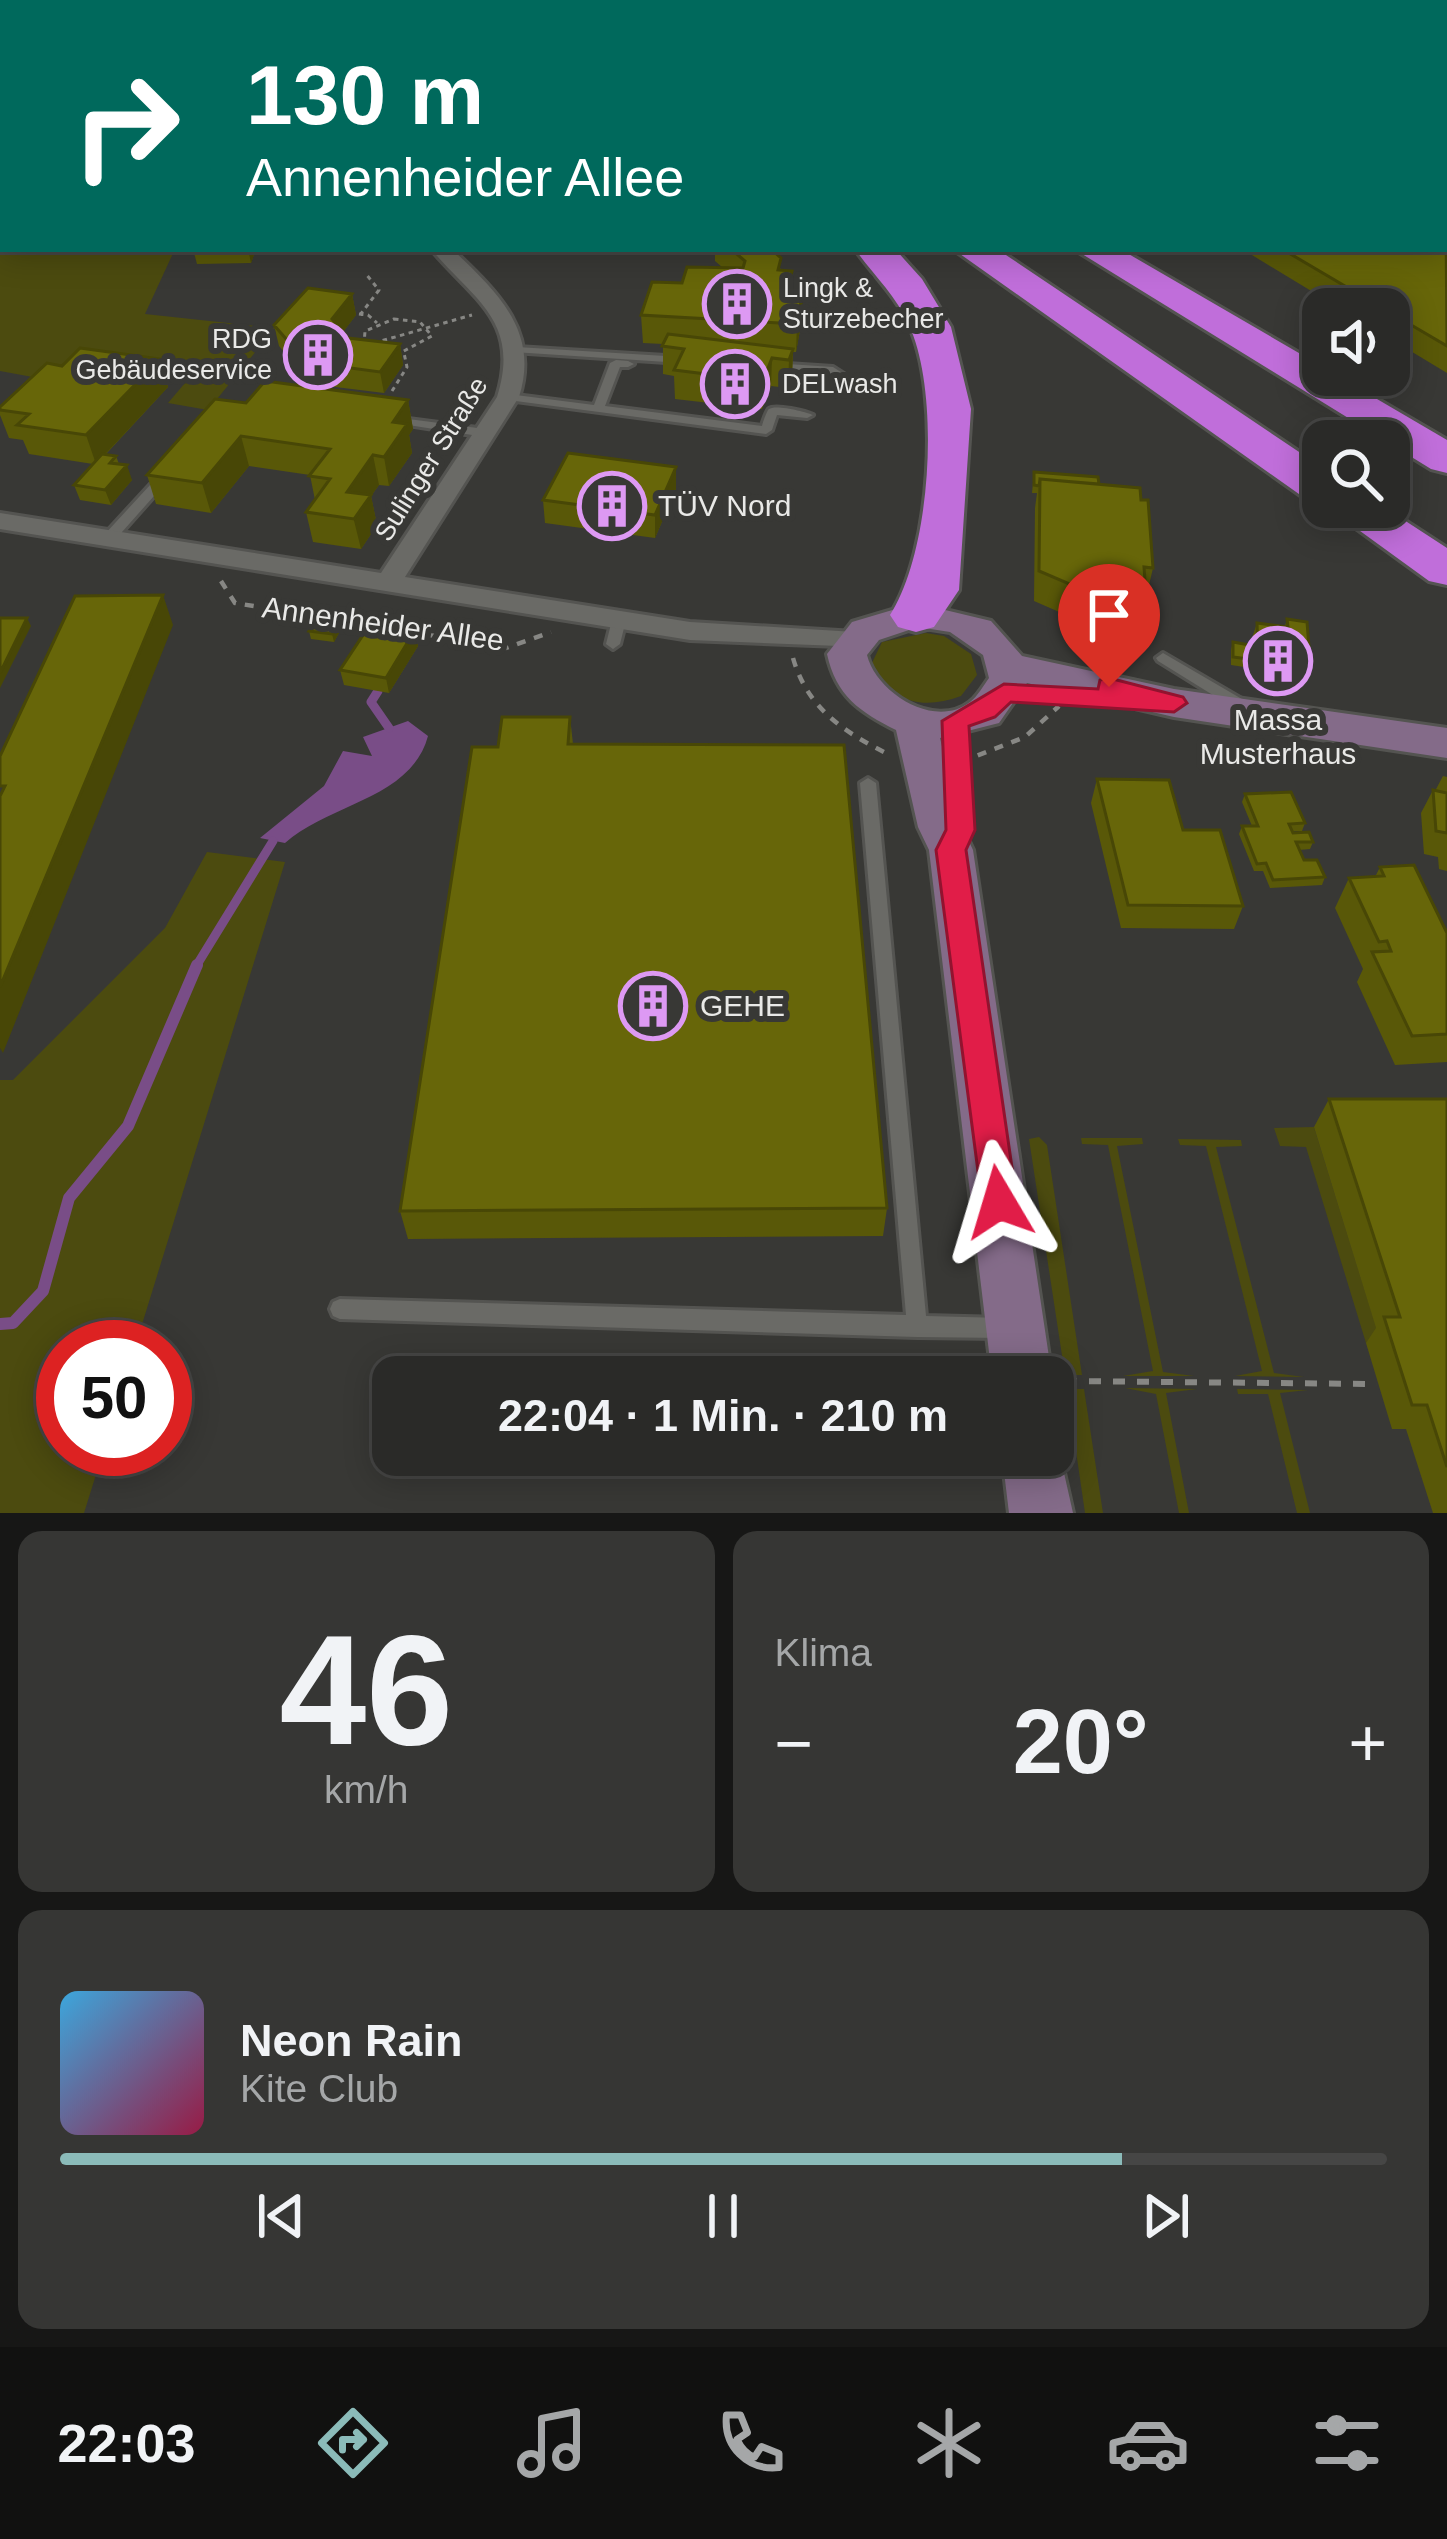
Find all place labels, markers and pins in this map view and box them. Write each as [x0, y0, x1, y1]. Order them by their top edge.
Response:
building icon: Lingk & Sturzebecher [702, 269, 772, 339]
place label: Lingk & Sturzebecher [783, 273, 944, 334]
building icon: RDG Gebäudeservice [283, 320, 353, 390]
place label: RDG Gebäudeservice [75, 324, 272, 385]
building icon: DELwash [700, 349, 770, 419]
place label: DELwash [782, 369, 898, 399]
building icon: TÜV Nord [577, 471, 647, 541]
place label: TÜV Nord [658, 489, 791, 522]
pin [1058, 564, 1160, 687]
building icon: Massa Musterhaus [1243, 626, 1313, 696]
place label: Massa Musterhaus [1200, 703, 1356, 770]
building icon: GEHE [618, 971, 688, 1041]
place label: GEHE [700, 989, 785, 1022]

